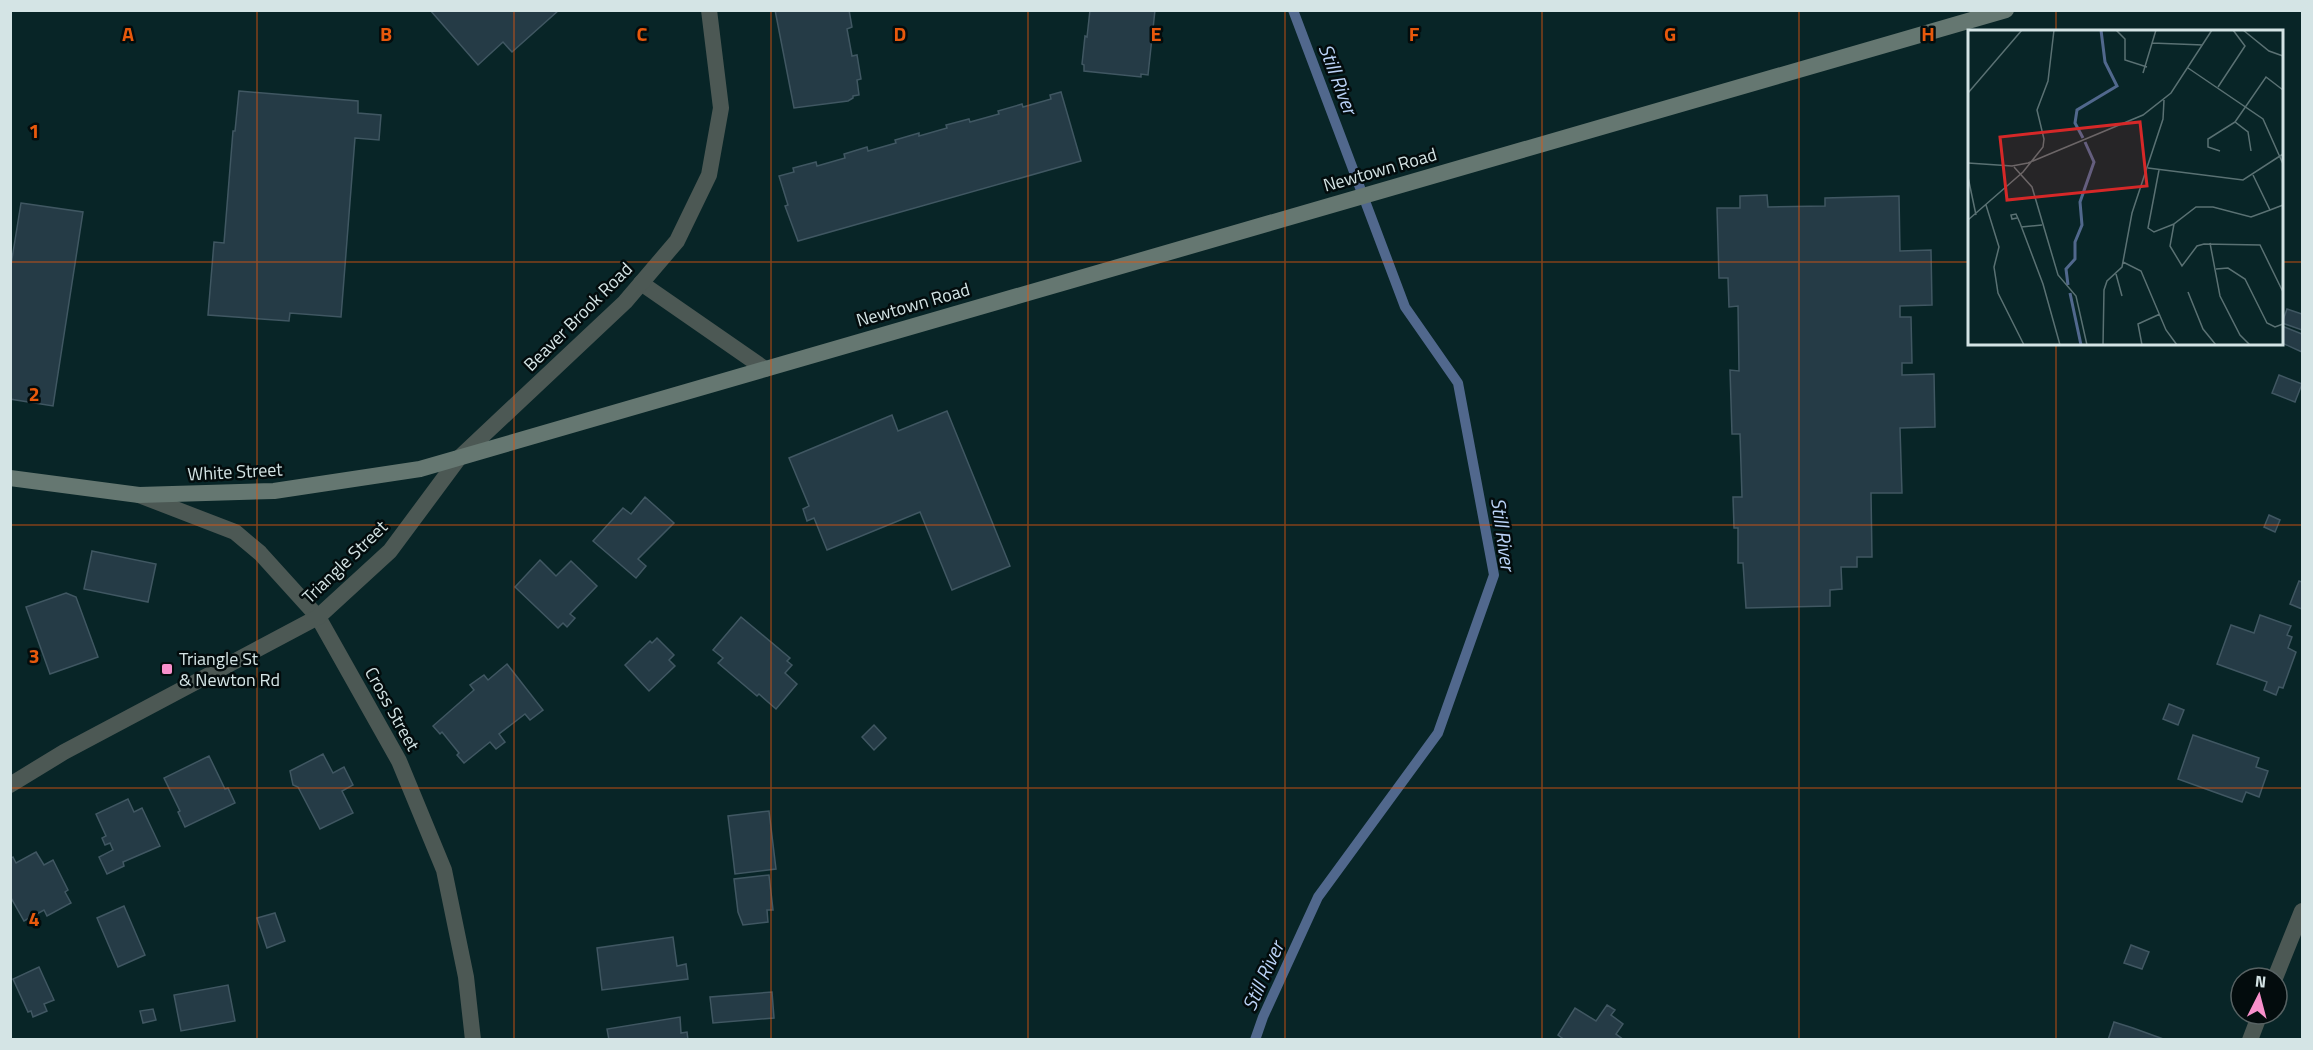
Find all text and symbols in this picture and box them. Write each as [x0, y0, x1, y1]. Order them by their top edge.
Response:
text: A [122, 18, 134, 49]
text: B [380, 18, 392, 49]
text: C [637, 18, 648, 49]
text: D [894, 18, 906, 49]
text: E [1150, 18, 1162, 49]
text: F [1409, 18, 1420, 49]
text: G [1664, 18, 1676, 49]
text: H [1921, 18, 1935, 49]
inset map [1968, 30, 2283, 345]
water label: Still River [1311, 39, 1367, 121]
text: 1 [28, 115, 40, 146]
street label: Newtown Road [1320, 140, 1440, 199]
street label: Beaver Brook Road [517, 256, 638, 377]
street label: Newtown Road [853, 275, 973, 334]
text: 2 [28, 378, 40, 409]
street label: White Street [187, 455, 284, 487]
water label: Still River [1483, 496, 1524, 575]
street label: Triangle Street [296, 513, 394, 609]
text: 3 [28, 640, 40, 671]
place label: Triangle St & Newton Rd [179, 645, 280, 693]
marker: Triangle St & Newton Rd [160, 662, 174, 676]
street label: Cross Street [358, 662, 427, 756]
text: 4 [28, 903, 40, 934]
water label: Still River [1233, 934, 1293, 1016]
north arrow [2229, 966, 2289, 1026]
text: N [2254, 969, 2267, 994]

